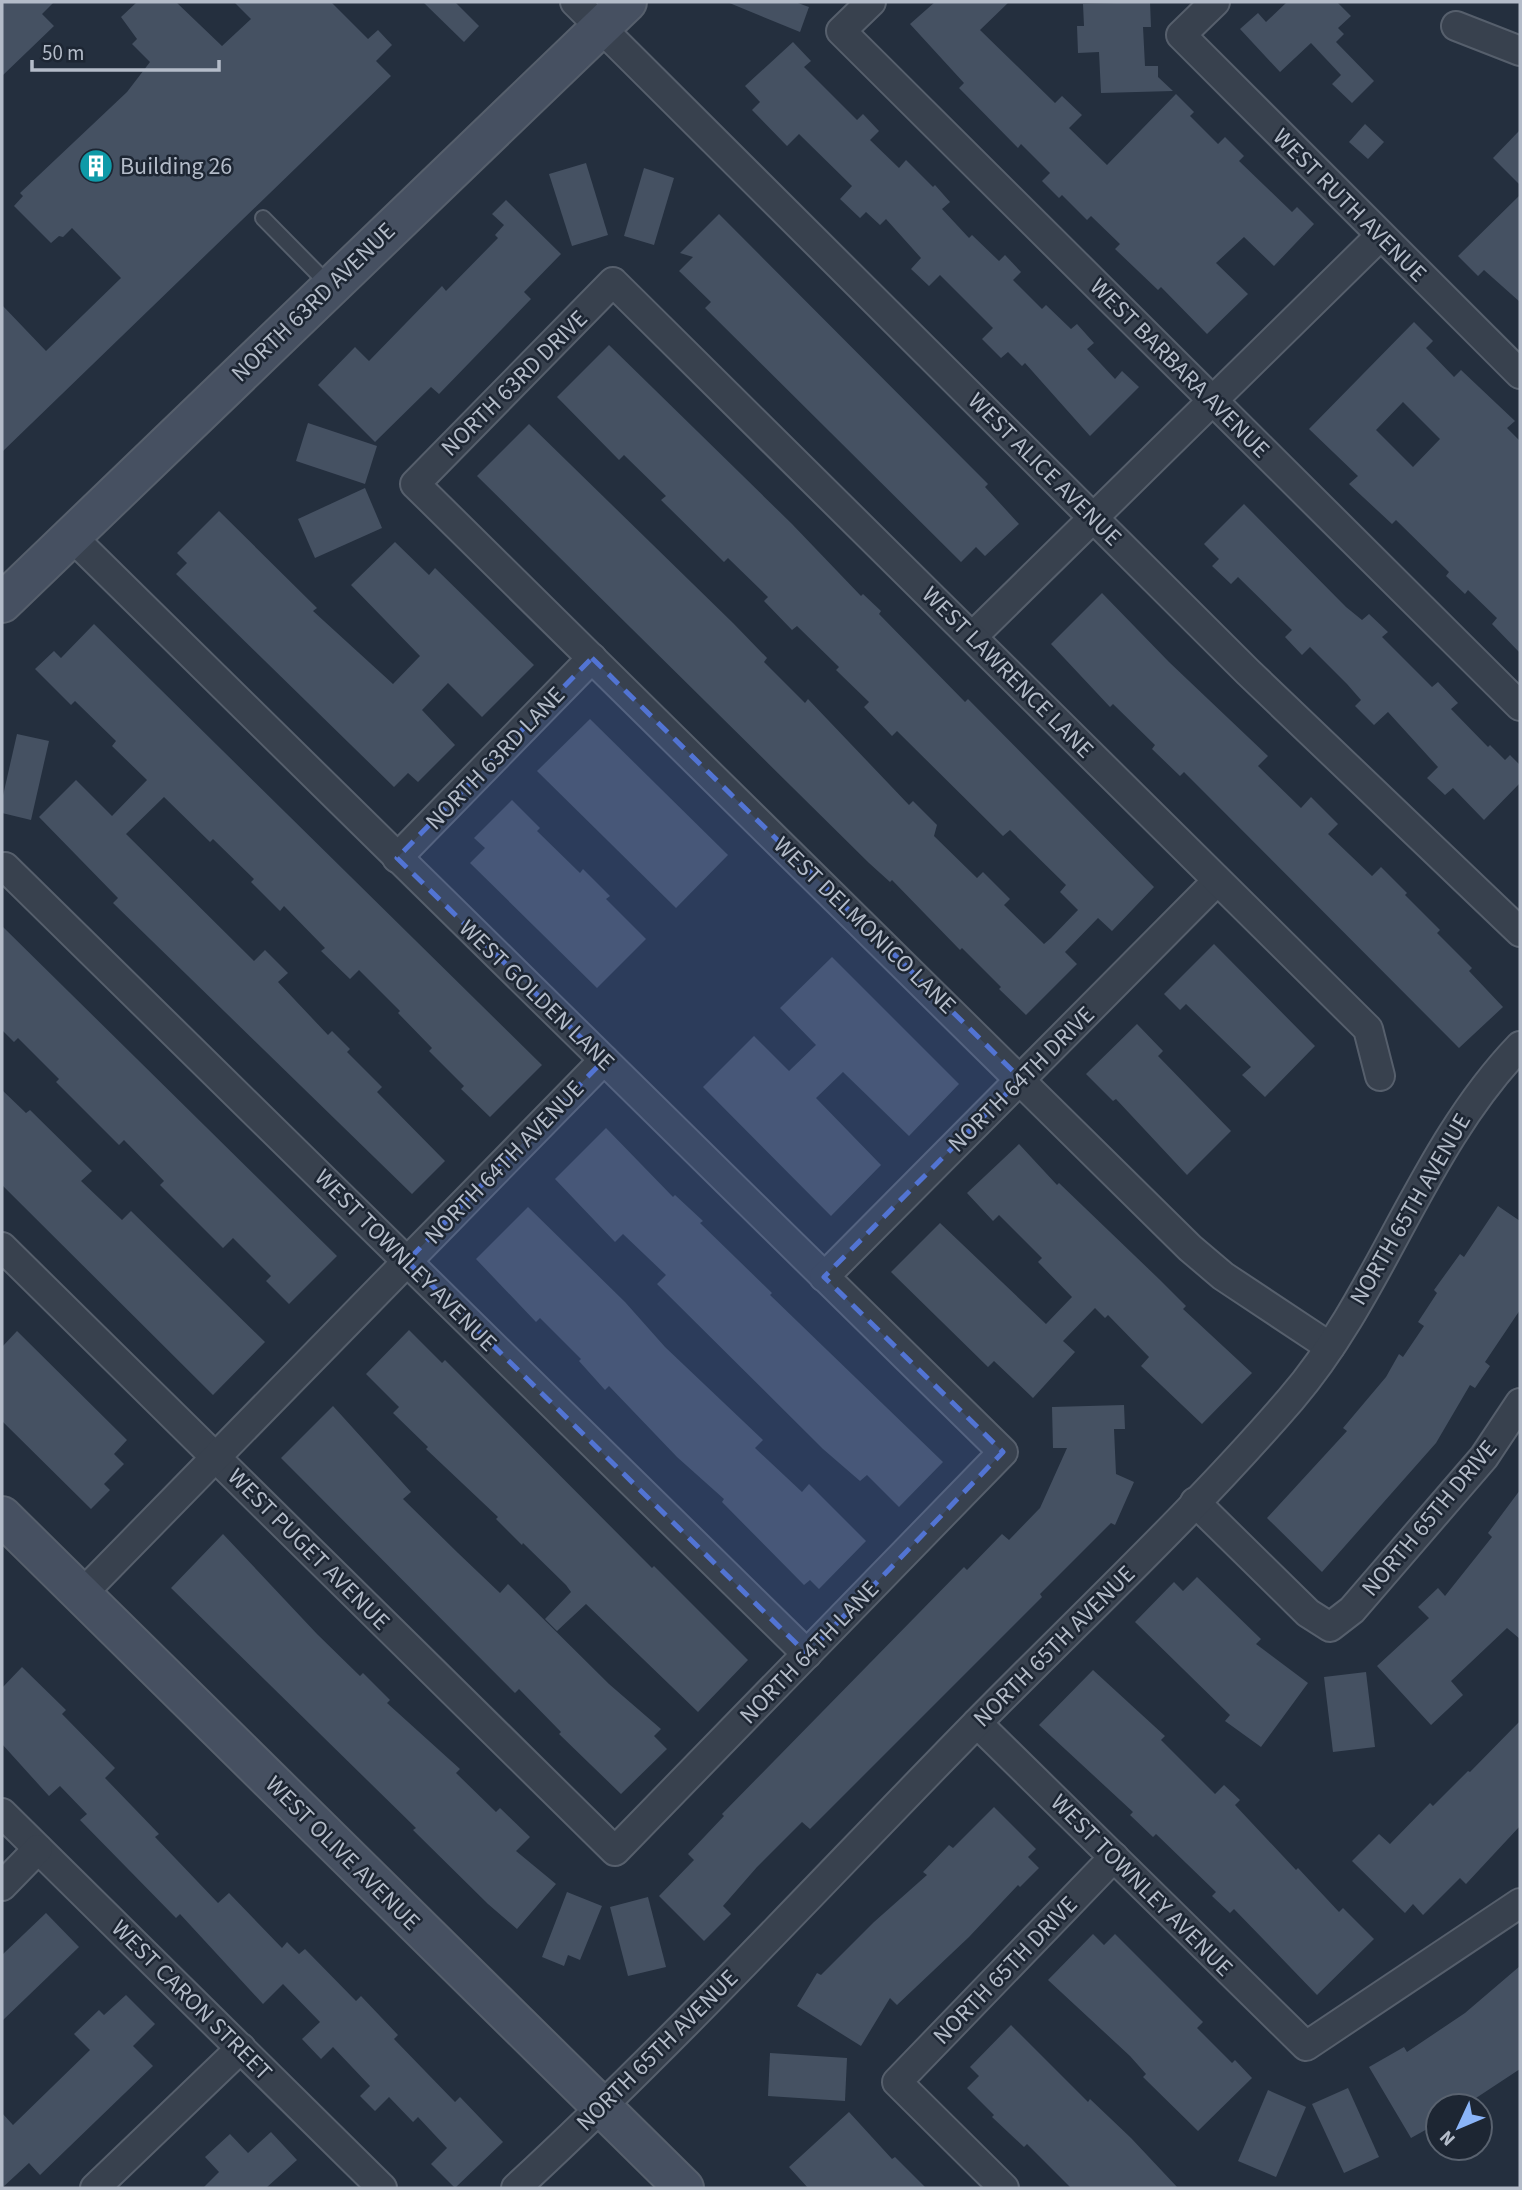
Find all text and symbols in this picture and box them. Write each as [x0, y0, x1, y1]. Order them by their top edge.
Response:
scale bar [32, 28, 219, 72]
text: 50 m [42, 38, 84, 68]
street label: WEST RUTH AVENUE [1265, 120, 1435, 290]
building icon: Building 26 [77, 147, 115, 185]
place label: Building 26 [120, 149, 232, 184]
street label: NORTH 63RD AVENUE [223, 215, 403, 390]
street label: WEST BARBARA AVENUE [1082, 270, 1278, 466]
street label: NORTH 63RD DRIVE [433, 302, 596, 465]
street label: WEST ALICE AVENUE [960, 384, 1130, 554]
street label: WEST LAWRENCE LANE [914, 578, 1102, 766]
street label: NORTH 63RD LANE [417, 679, 573, 838]
street label: WEST DELMONICO LANE [765, 829, 964, 1022]
street label: WEST GOLDEN LANE [451, 912, 622, 1079]
street label: NORTH 64TH DRIVE [940, 998, 1103, 1161]
street label: NORTH 64TH AVENUE [417, 1072, 592, 1252]
street label: NORTH 65TH AVENUE [1341, 1107, 1480, 1312]
street label: WEST TOWNLEY AVENUE [306, 1161, 505, 1360]
street label: NORTH 65TH DRIVE [1353, 1432, 1505, 1604]
street label: WEST PUGET AVENUE [220, 1460, 398, 1638]
street label: NORTH 65TH AVENUE [965, 1557, 1143, 1735]
street label: NORTH 64TH LANE [731, 1572, 887, 1732]
street label: WEST OLIVE AVENUE [257, 1768, 428, 1939]
street label: WEST TOWNLEY AVENUE [1042, 1786, 1241, 1985]
street label: NORTH 65TH DRIVE [925, 1888, 1086, 2053]
street label: WEST CARON STREET [103, 1912, 280, 2089]
street label: NORTH 65TH AVENUE [568, 1961, 746, 2139]
north arrow [1424, 2092, 1494, 2162]
text: N [1434, 2124, 1462, 2152]

